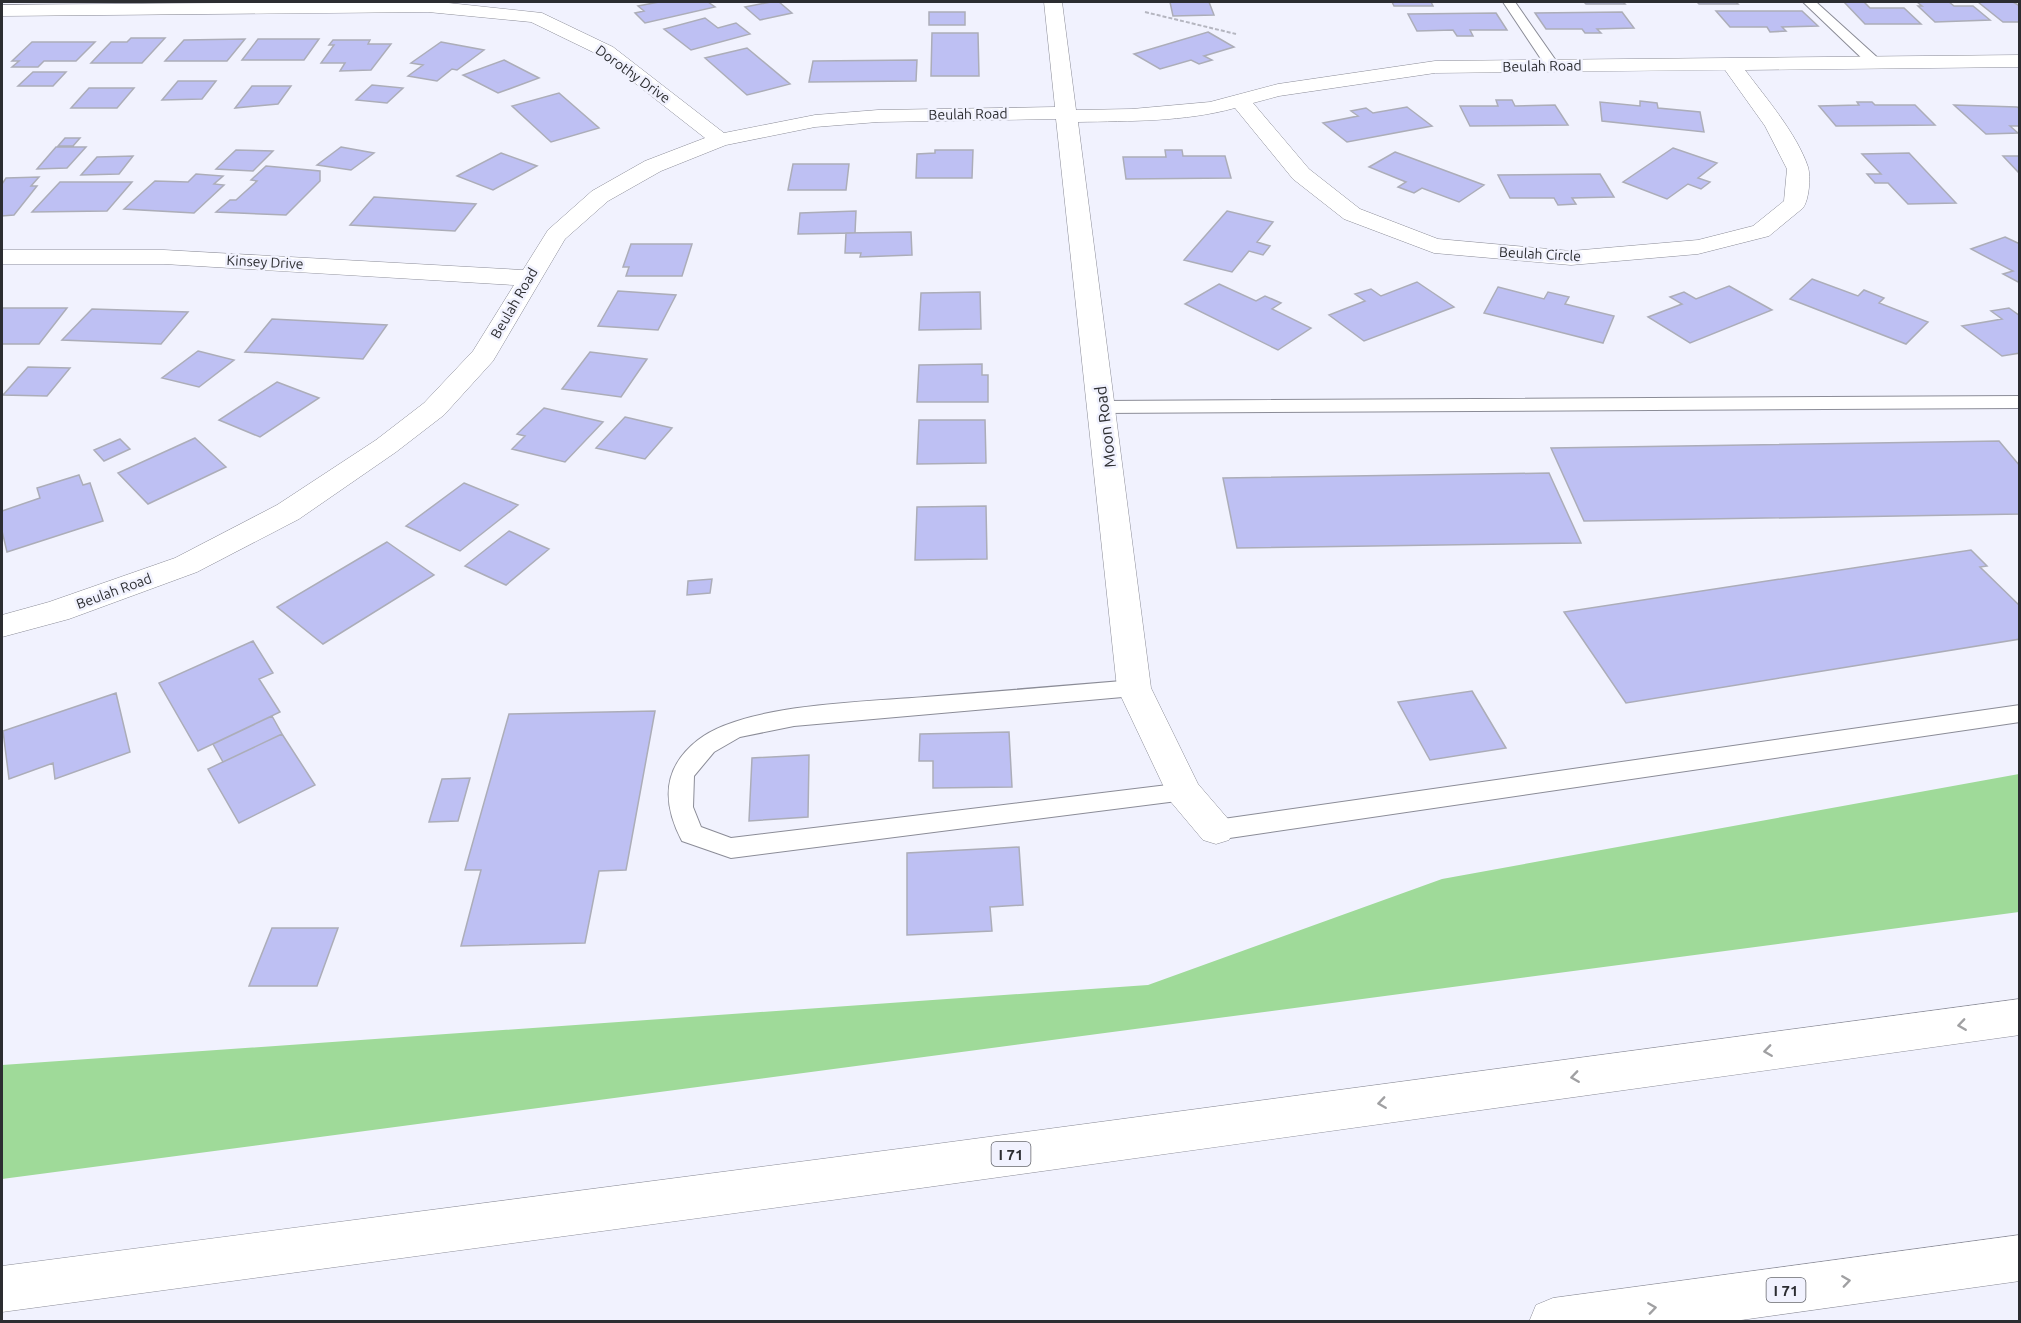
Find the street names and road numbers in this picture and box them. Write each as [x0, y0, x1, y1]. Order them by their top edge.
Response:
street label: Dorothy Drive [593, 42, 673, 106]
street label: Beulah Road [1502, 57, 1582, 75]
street label: Beulah Road [928, 105, 1008, 123]
street label: Beulah Circle [1499, 244, 1581, 264]
street label: Kinsey Drive [226, 252, 304, 272]
street label: Beulah Road [487, 265, 541, 341]
street label: Moon Road [1091, 385, 1119, 469]
street label: Beulah Road [74, 570, 154, 612]
road number: I 71 [992, 1142, 1030, 1166]
road number: I 71 [1766, 1278, 1806, 1302]

